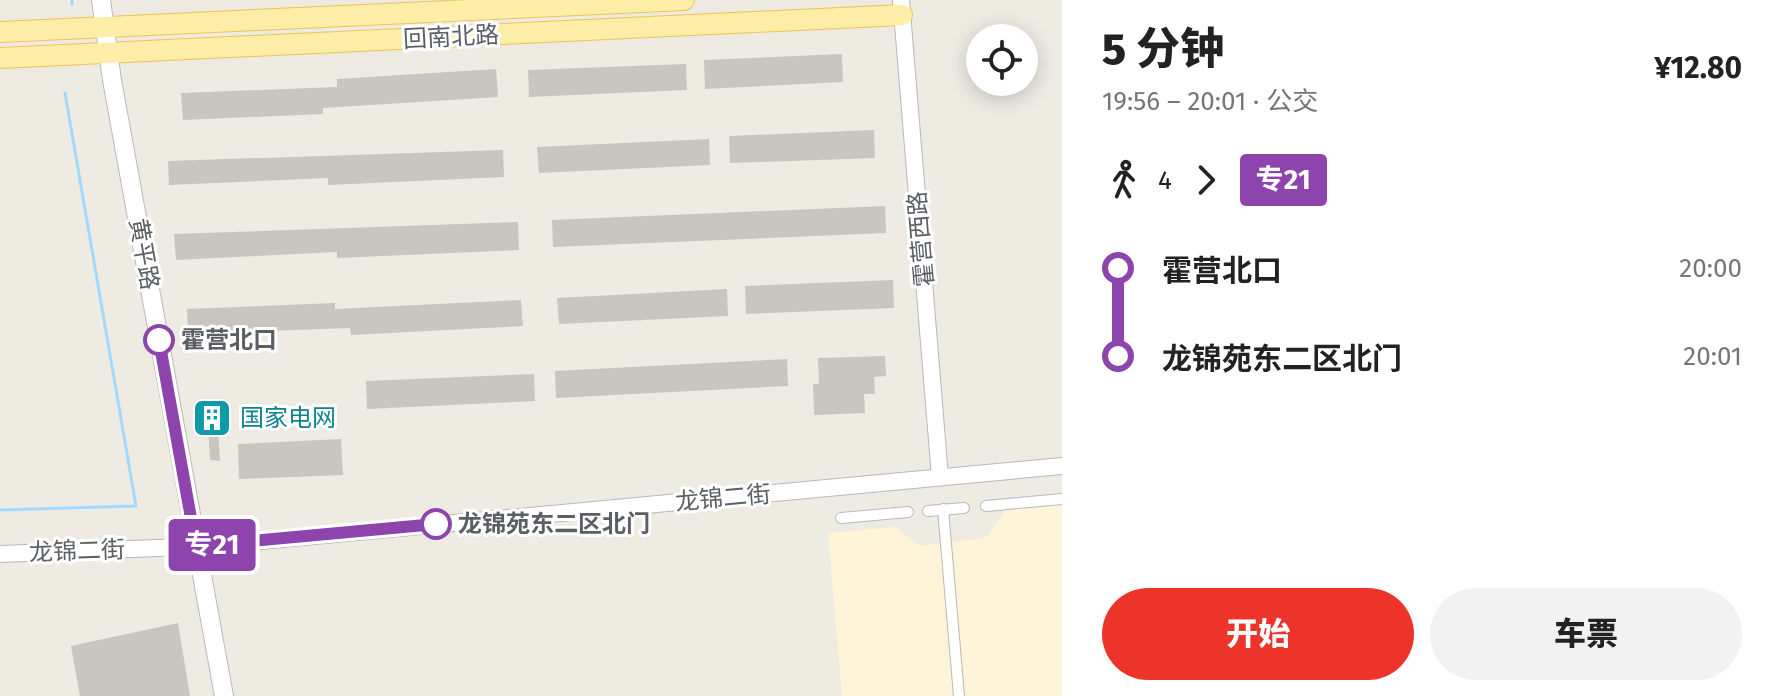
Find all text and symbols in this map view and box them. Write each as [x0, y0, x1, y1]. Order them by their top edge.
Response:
street label: 回南北路 [402, 21, 500, 53]
text: 5 分钟 [1102, 23, 1224, 76]
map controls [966, 24, 1038, 96]
button: locate [966, 24, 1038, 96]
text: ¥12.80 [1654, 50, 1742, 86]
text: 19:56 – 20:01 · 公交 [1102, 86, 1318, 117]
icon: walk [1102, 158, 1146, 202]
icon: forward [1184, 158, 1228, 202]
text: 专21 [1256, 163, 1311, 196]
text: 4 [1158, 165, 1172, 196]
street label: 霍营西路 [903, 190, 939, 288]
street label: 黄平路 [124, 216, 164, 292]
text: 霍营北口 [1162, 253, 1282, 289]
text: 20:00 [1679, 253, 1742, 284]
marker: 霍营北口 [144, 325, 174, 355]
place label: 霍营北口 [181, 326, 277, 354]
text: 龙锦苑东二区北门 [1162, 341, 1402, 377]
text: 20:01 [1683, 341, 1742, 372]
building icon: 国家电网 [191, 397, 233, 439]
place label: 国家电网 [240, 404, 336, 432]
street label: 龙锦二街 [674, 480, 772, 516]
marker: 龙锦苑东二区北门 [421, 509, 451, 539]
place label: 龙锦苑东二区北门 [458, 510, 650, 538]
line badge: 专21 [166, 519, 258, 571]
text: 专21 [185, 528, 239, 561]
street label: 龙锦二街 [29, 535, 125, 567]
button: 开始 [1102, 588, 1414, 680]
button: 车票 [1430, 588, 1742, 680]

